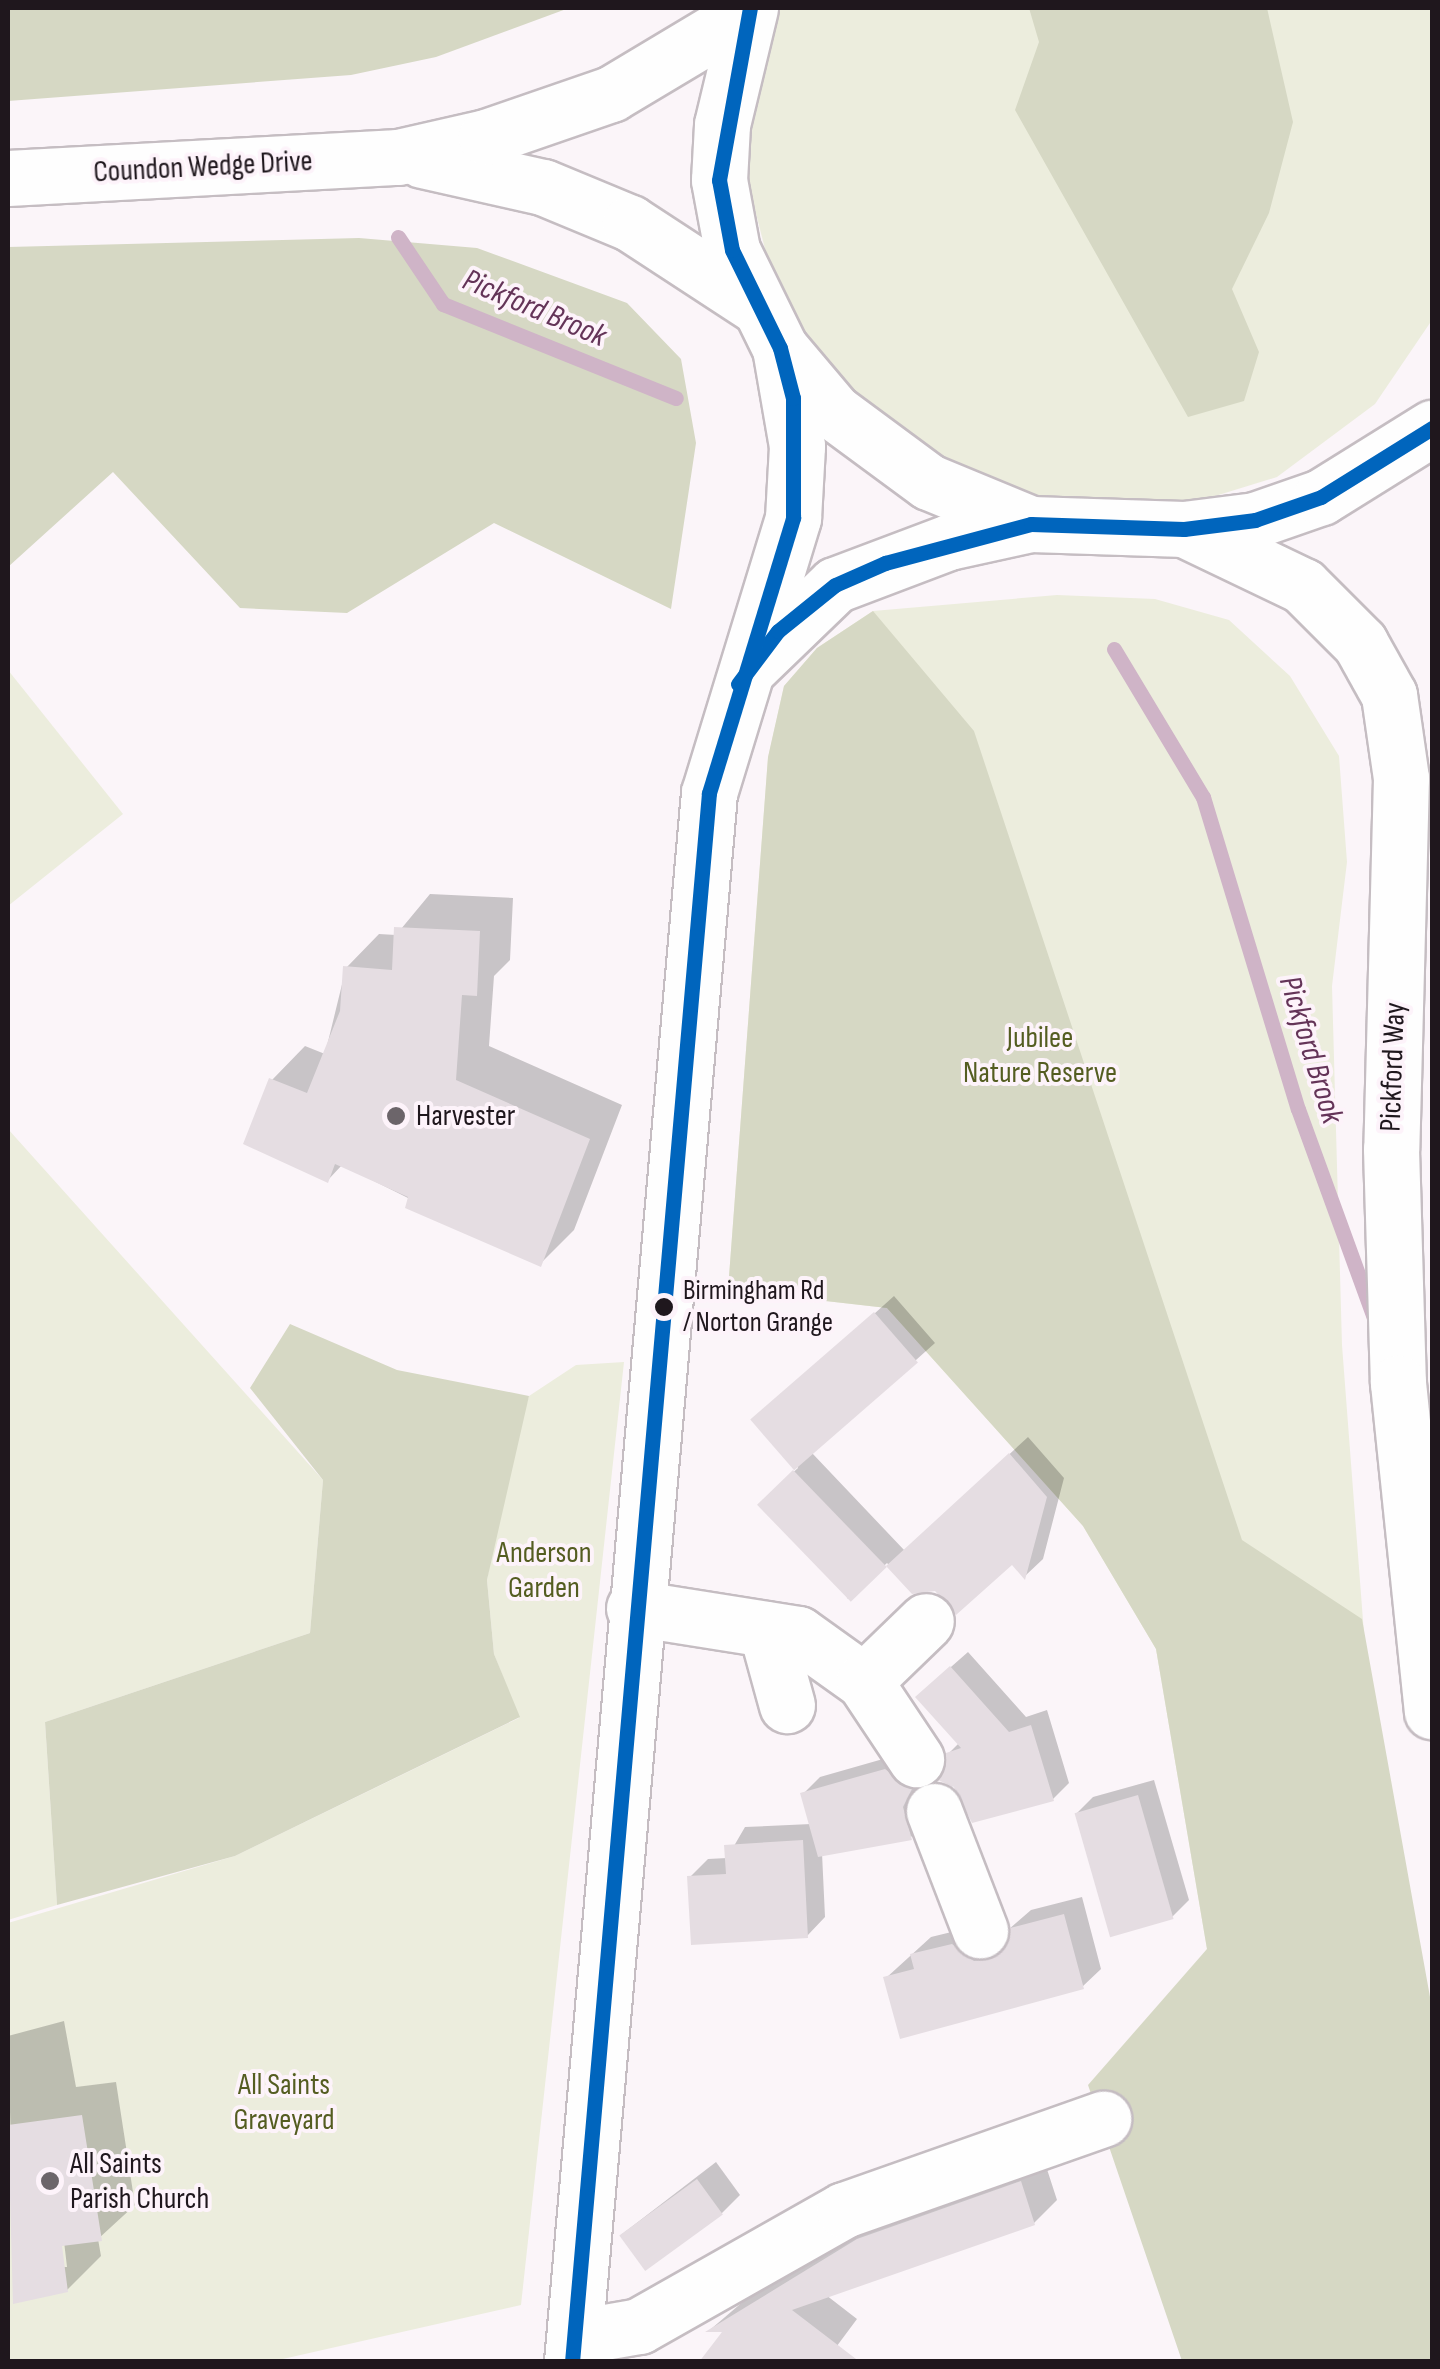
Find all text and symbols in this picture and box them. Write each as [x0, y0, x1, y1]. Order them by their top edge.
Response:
street label: Coundon Wedge Drive [93, 143, 313, 191]
water label: Pickford Brook [457, 262, 611, 356]
water label: Pickford Brook [1269, 972, 1351, 1128]
street label: Pickford Way [1373, 1002, 1413, 1132]
park label: Jubilee Nature Reserve [963, 1020, 1117, 1090]
place label: Harvester [416, 1098, 515, 1134]
marker: Harvester [385, 1105, 407, 1127]
place label: Birmingham Rd / Norton Grange [683, 1274, 833, 1340]
marker: Birmingham Rd / Norton Grange [654, 1297, 674, 1317]
park label: Anderson Garden [496, 1535, 592, 1606]
park label: All Saints Graveyard [233, 2067, 335, 2138]
place label: All Saints Parish Church [70, 2146, 209, 2216]
marker: All Saints Parish Church [39, 2170, 61, 2192]

